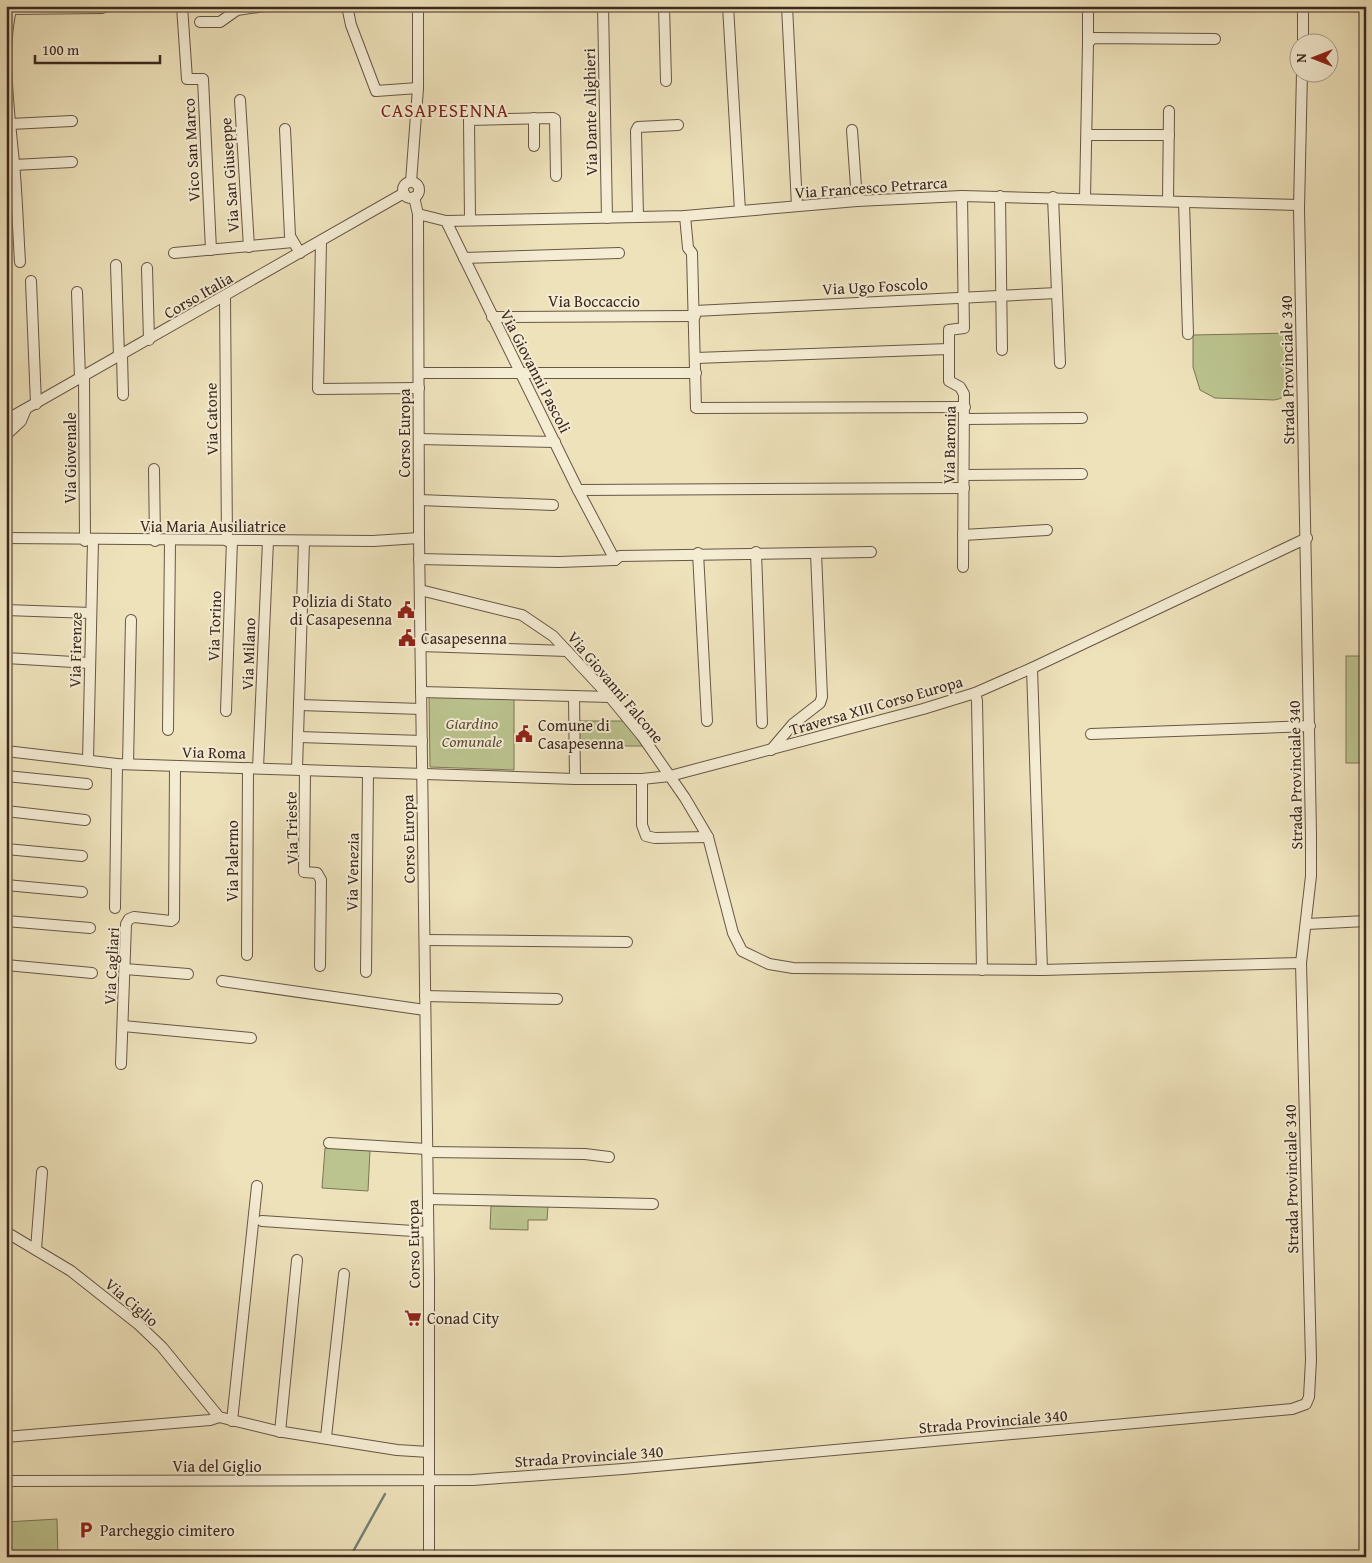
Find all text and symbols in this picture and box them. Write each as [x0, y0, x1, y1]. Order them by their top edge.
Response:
scale bar [35, 32, 160, 64]
north arrow [1290, 32, 1340, 82]
text: 100 m [42, 39, 80, 60]
street label: Via Dante Alighieri [577, 47, 603, 176]
text: N [1291, 53, 1311, 63]
district label: CASAPESENNA [381, 96, 509, 124]
street label: Vico San Marco [176, 97, 206, 203]
street label: Via San Giuseppe [213, 117, 245, 233]
street label: Via Francesco Petrarca [794, 170, 949, 204]
street label: Corso Italia [159, 265, 237, 324]
street label: Via Ugo Foscolo [822, 271, 928, 301]
street label: Via Boccaccio [548, 289, 640, 313]
street label: Strada Provinciale 340 [1274, 295, 1300, 445]
street label: Via Giovanni Pascoli [494, 305, 578, 437]
street label: Via Catone [198, 382, 224, 456]
street label: Corso Europa [392, 388, 416, 477]
street label: Via Baronia [936, 405, 962, 484]
street label: Via Giovenale [58, 412, 82, 504]
street label: Via Maria Ausiliatrice [140, 514, 286, 538]
place label: Polizia di Stato di Casapesenna [290, 589, 392, 631]
street label: Via Torino [201, 590, 227, 662]
public building icon: Polizia di Stato di Casapesenna [396, 600, 416, 620]
street label: Via Firenze [62, 612, 88, 688]
street label: Via Milano [235, 617, 261, 691]
place label: Casapesenna [421, 626, 507, 650]
street label: Via Giovanni Falcone [562, 626, 670, 748]
public building icon: Casapesenna [397, 628, 417, 648]
street label: Traversa XIII Corso Europa [787, 669, 966, 741]
street label: Strada Provinciale 340 [1282, 700, 1308, 850]
park label: Giardino Comunale [442, 711, 503, 753]
place label: Comune di Casapesenna [538, 713, 624, 755]
public building icon: Comune di Casapesenna [514, 724, 534, 744]
street label: Via Roma [182, 739, 247, 765]
street label: Via Trieste [278, 791, 304, 865]
street label: Corso Europa [395, 794, 421, 884]
street label: Via Palermo [220, 820, 244, 902]
street label: Via Venezia [339, 832, 365, 912]
street label: Via Cagliari [97, 926, 125, 1006]
street label: Strada Provinciale 340 [1278, 1104, 1304, 1254]
street label: Corso Europa [400, 1199, 426, 1289]
street label: Via Ciglio [100, 1272, 164, 1332]
place label: Conad City [427, 1306, 499, 1330]
supermarket icon: Conad City [403, 1308, 423, 1328]
street label: Strada Provinciale 340 [918, 1403, 1069, 1439]
street label: Strada Provinciale 340 [514, 1439, 665, 1473]
street label: Via del Giglio [172, 1454, 262, 1478]
place label: Parcheggio cimitero [100, 1518, 235, 1542]
parking icon: Parcheggio cimitero [76, 1520, 96, 1540]

